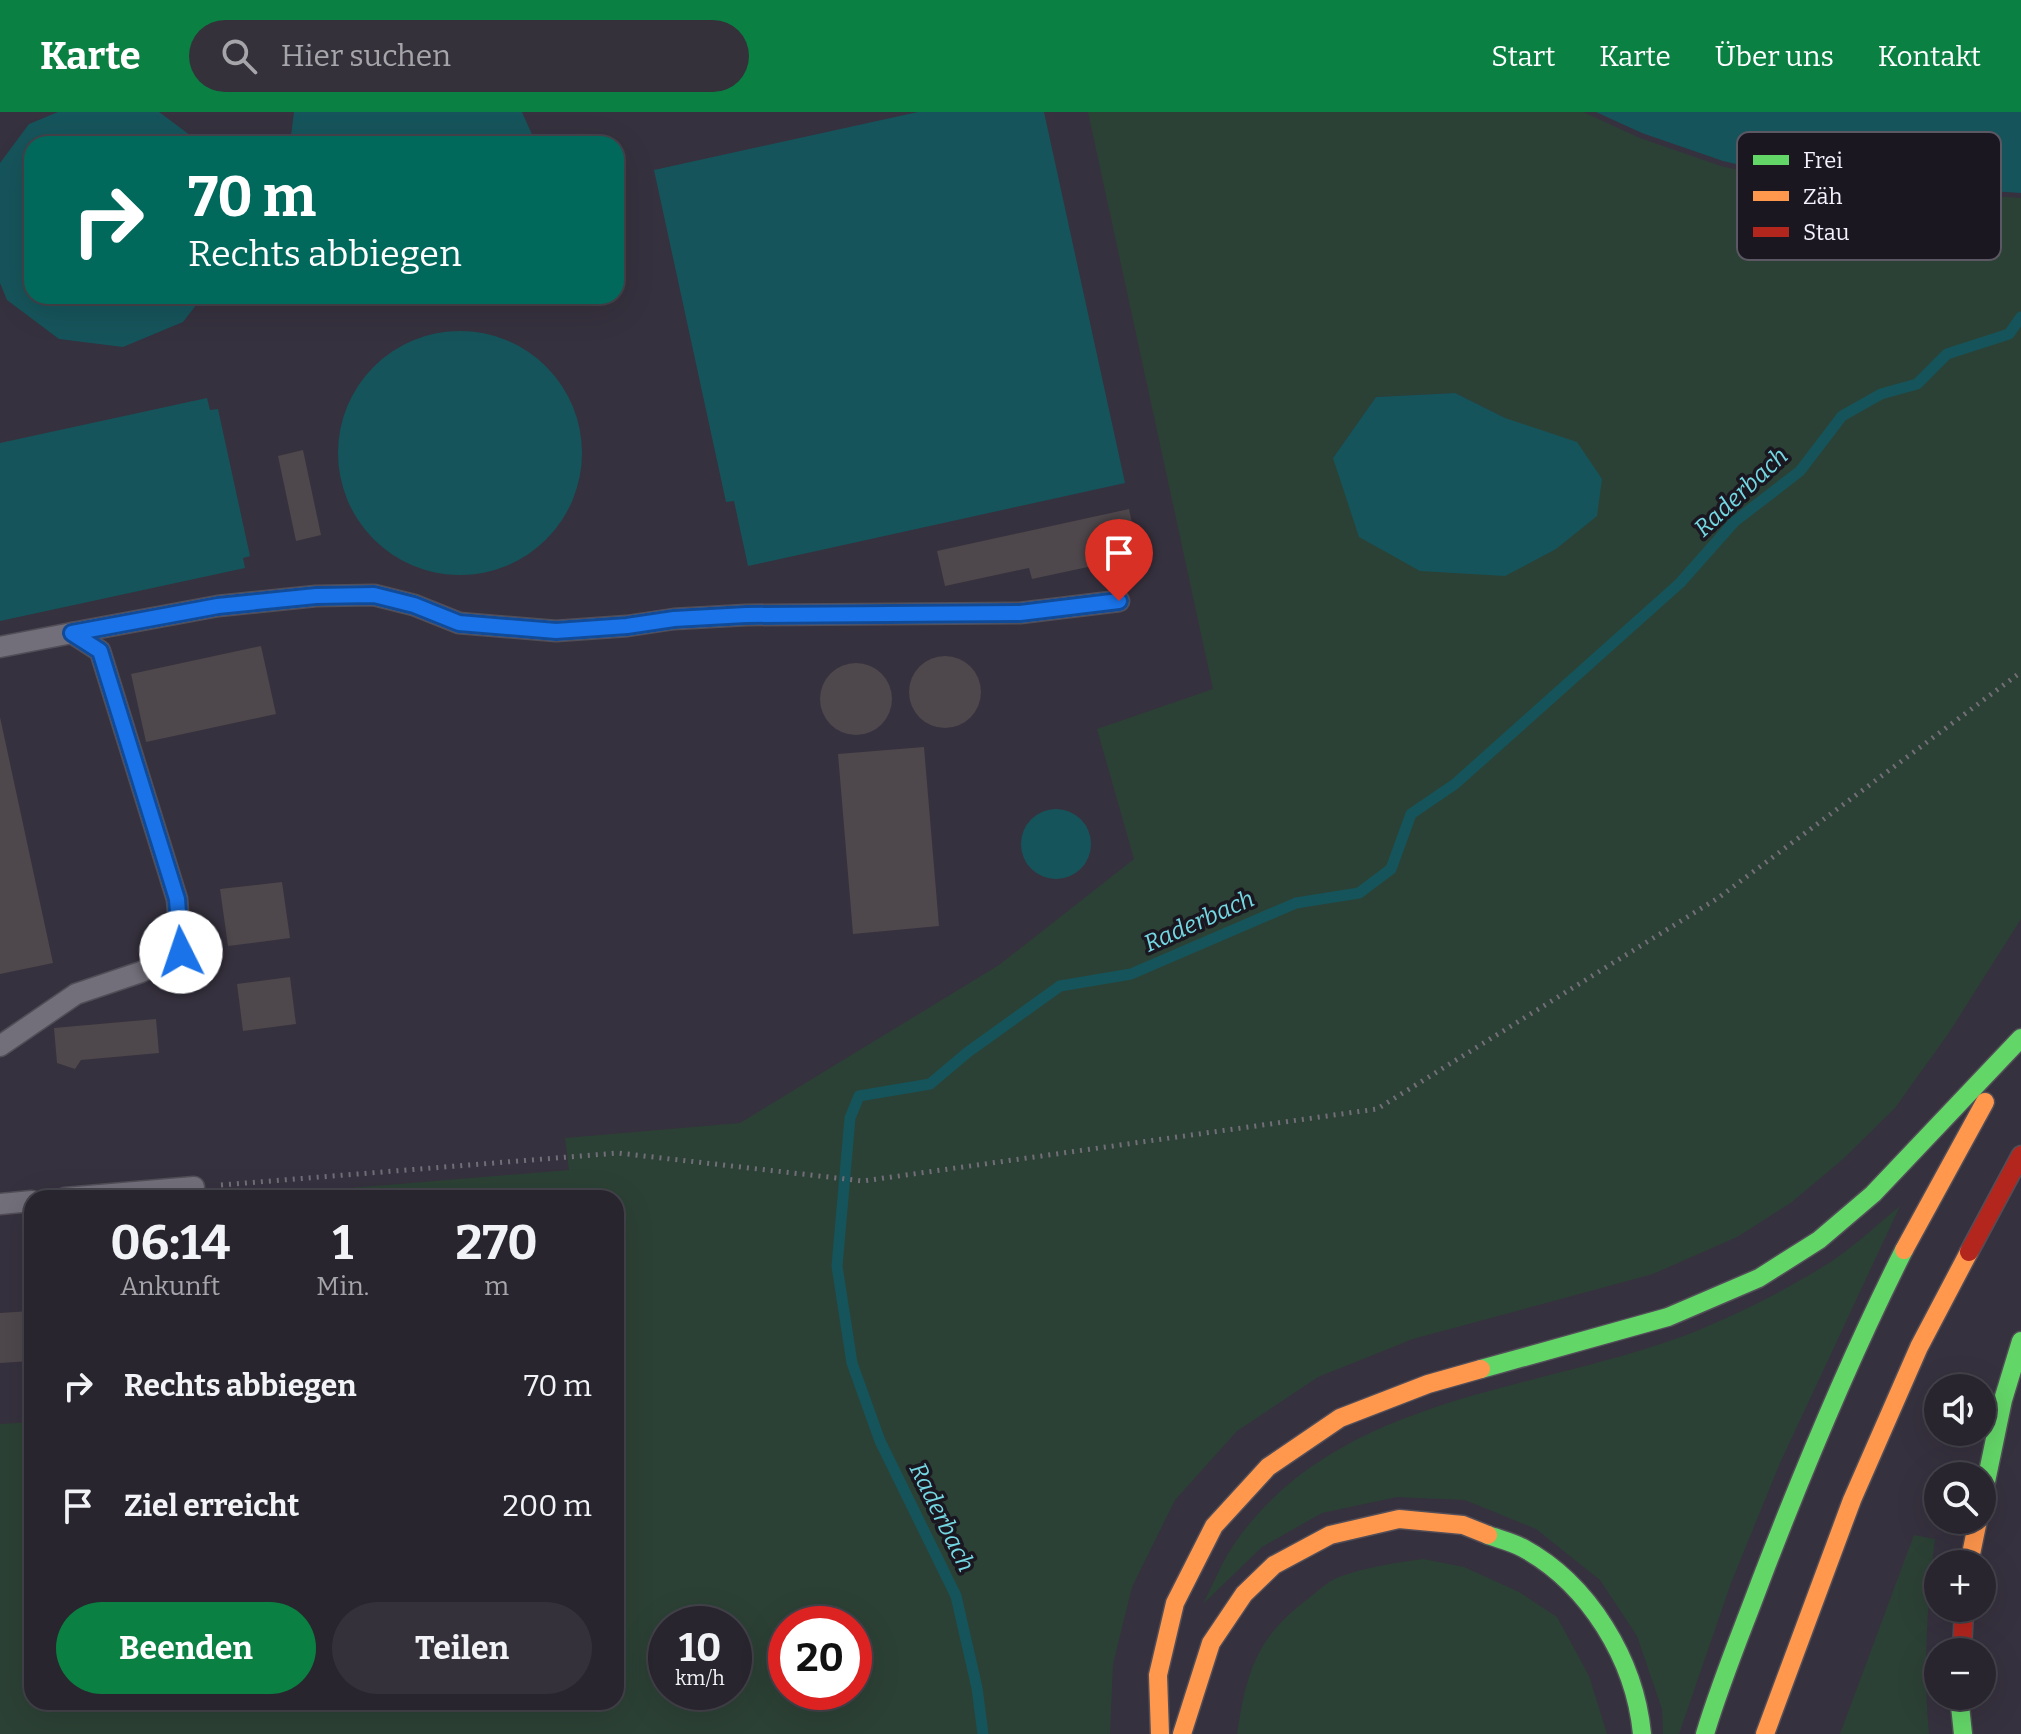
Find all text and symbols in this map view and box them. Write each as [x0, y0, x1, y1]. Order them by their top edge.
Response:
search box [189, 20, 749, 92]
text: Karte [40, 33, 141, 79]
icon: search [217, 34, 261, 78]
text: Hier suchen [281, 38, 451, 74]
text: Start [1491, 40, 1555, 73]
text: Karte [1599, 40, 1671, 73]
text: Über uns [1715, 40, 1834, 73]
text: Kontakt [1878, 40, 1981, 73]
legend [1737, 132, 2001, 260]
text: Frei [1803, 147, 1843, 174]
text: 70 m [188, 164, 316, 231]
icon: right [56, 168, 160, 272]
text: Zäh [1803, 183, 1843, 210]
text: Stau [1803, 219, 1850, 246]
text: Rechts abbiegen [188, 232, 462, 276]
water label: Raderbach [1688, 442, 1794, 542]
pin [1085, 519, 1153, 601]
icon: arrive [1097, 531, 1141, 575]
water label: Raderbach [1140, 884, 1258, 958]
position arrow [139, 910, 223, 994]
text: 06:14 [110, 1214, 230, 1272]
text: 1 [332, 1214, 353, 1272]
text: 270 [456, 1214, 538, 1272]
text: Ankunft [120, 1271, 220, 1302]
text: Min. [316, 1271, 369, 1302]
text: m [484, 1271, 509, 1302]
icon: right [56, 1364, 100, 1408]
text: Rechts abbiegen [124, 1368, 357, 1404]
text: 70 m [524, 1368, 592, 1404]
map controls [1924, 1374, 1996, 1710]
button: sound [1924, 1374, 1996, 1446]
water label: Raderbach [904, 1458, 980, 1576]
button: search [1924, 1462, 1996, 1534]
icon: arrive [56, 1484, 100, 1528]
text: Ziel erreicht [124, 1488, 299, 1524]
text: 200 m [503, 1488, 592, 1524]
button: + [1924, 1550, 1996, 1622]
button: Beenden [56, 1602, 316, 1694]
button: Teilen [332, 1602, 592, 1694]
speed limit sign: 20 [768, 1606, 872, 1710]
text: 10 [679, 1624, 721, 1672]
button: − [1924, 1638, 1996, 1710]
text: km/h [675, 1666, 725, 1690]

